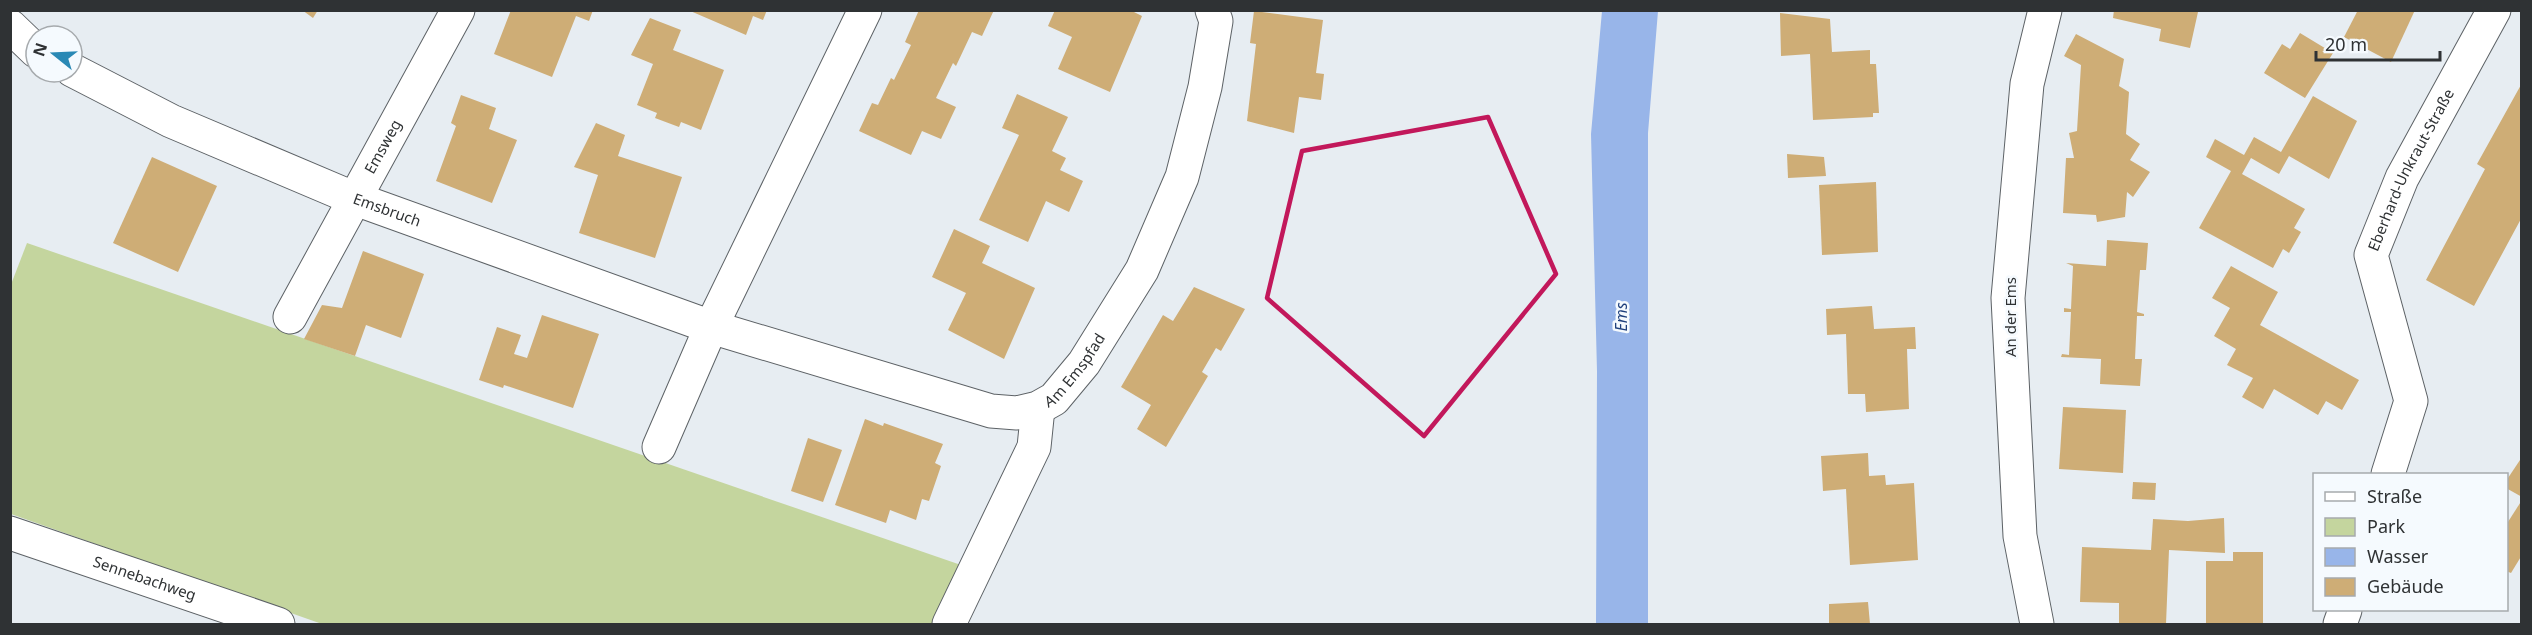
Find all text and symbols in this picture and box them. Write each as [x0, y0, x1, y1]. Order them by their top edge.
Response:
north arrow [24, 24, 84, 84]
scale bar [2316, 24, 2440, 62]
text: 20 m [2325, 32, 2367, 56]
text: N [27, 40, 52, 59]
street label: Eberhard-Unkraut-Straße [2363, 85, 2458, 254]
street label: Emsweg [359, 116, 405, 177]
street label: Emsbruch [351, 188, 424, 231]
street label: An der Ems [2000, 277, 2020, 357]
water label: Ems [1610, 302, 1632, 332]
street label: Am Emspfad [1040, 329, 1109, 411]
legend [2313, 473, 2508, 611]
text: Straße [2367, 484, 2422, 508]
text: Park [2367, 514, 2405, 538]
text: Wasser [2367, 544, 2429, 568]
street label: Sennebachweg [91, 551, 199, 604]
text: Gebäude [2367, 574, 2444, 598]

